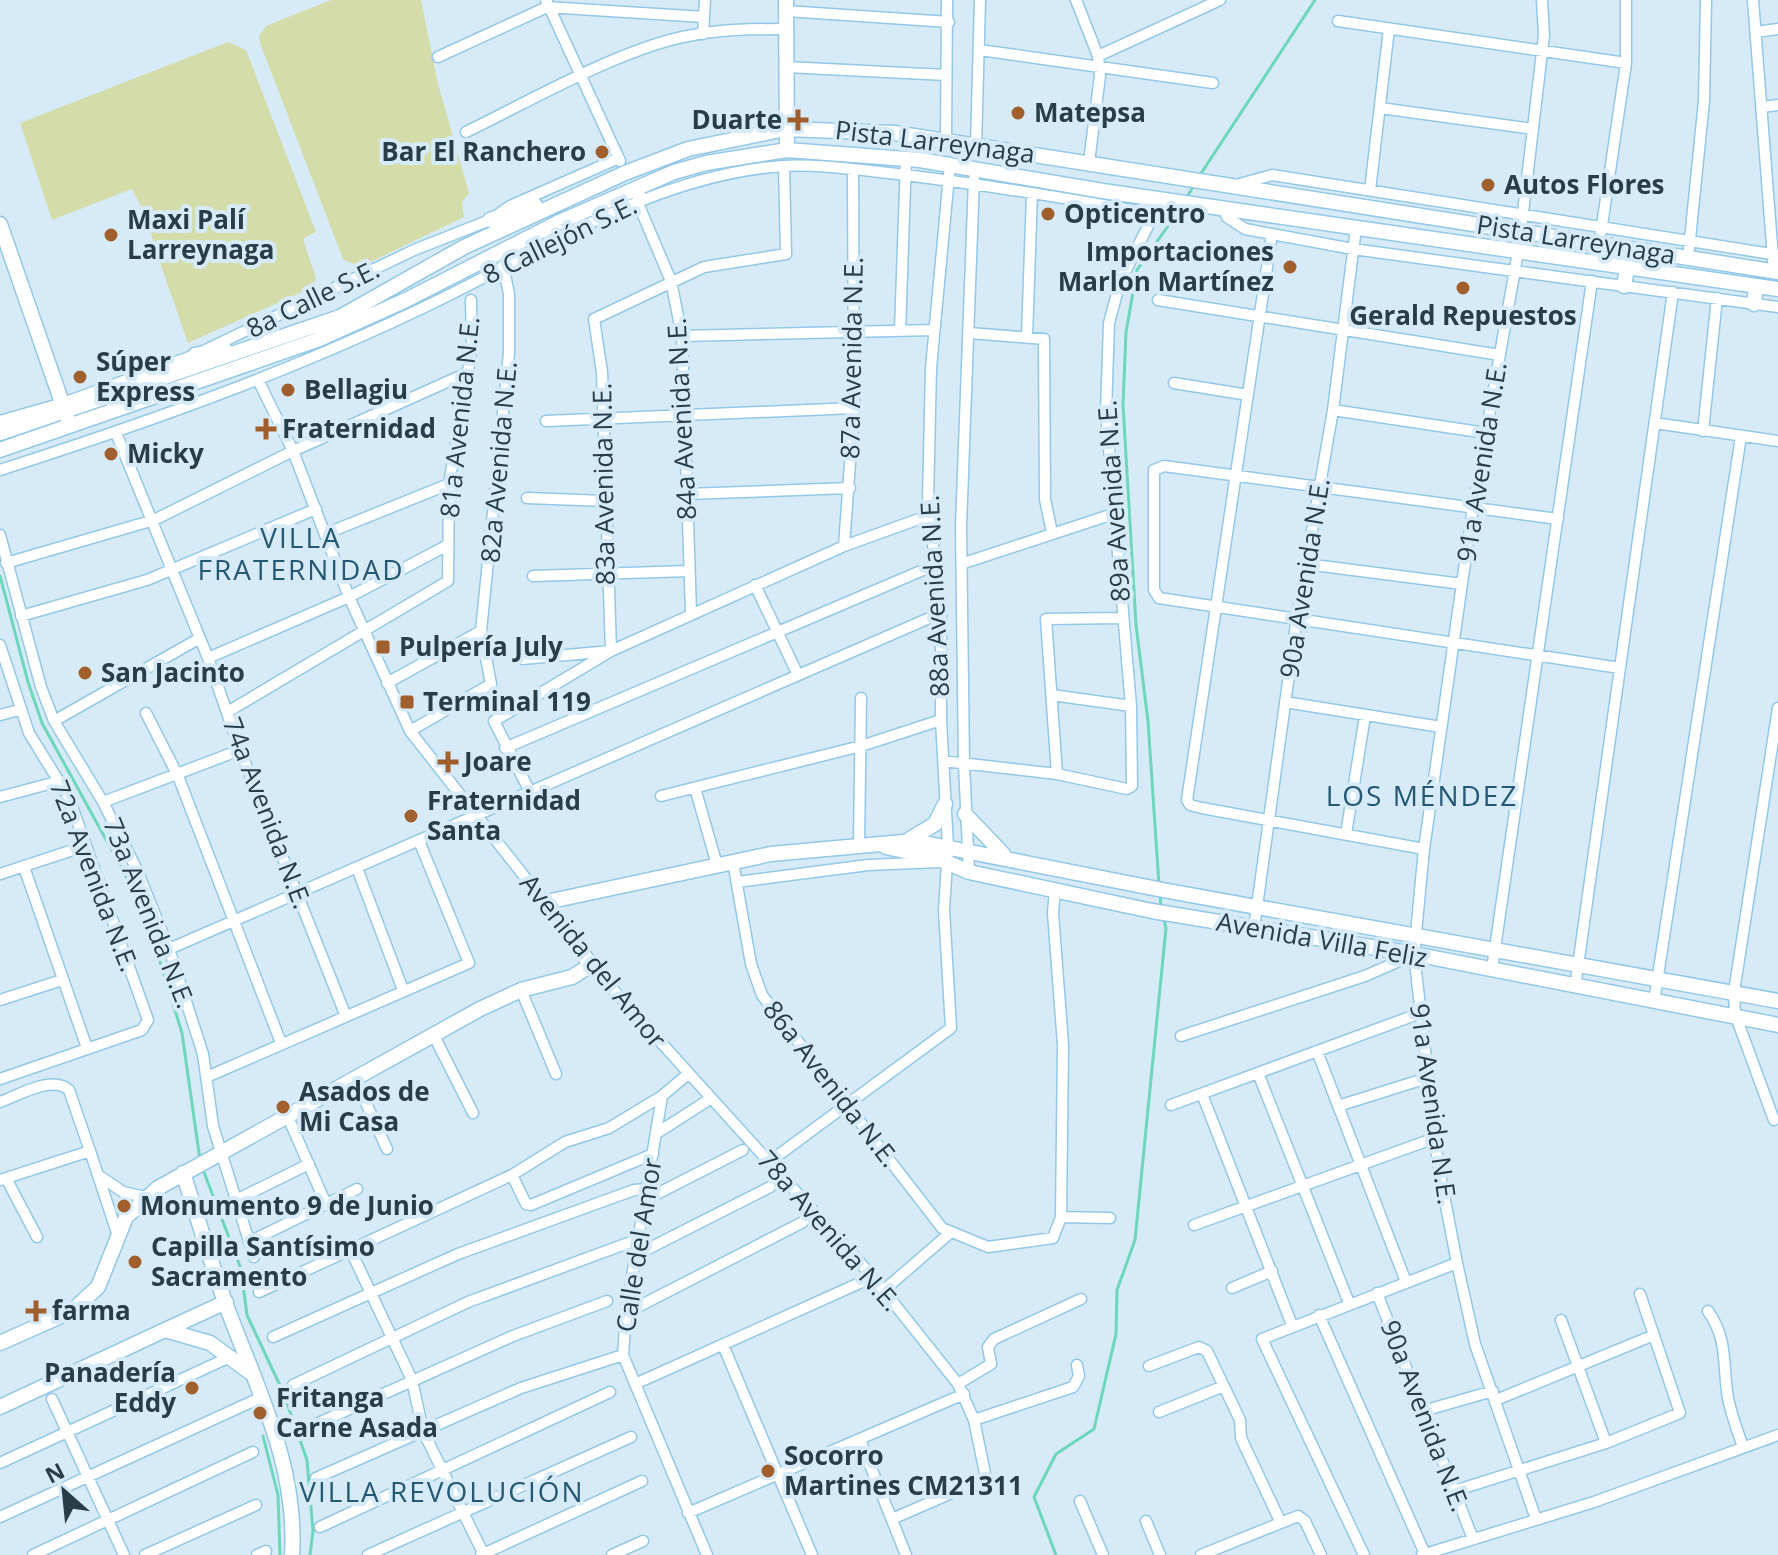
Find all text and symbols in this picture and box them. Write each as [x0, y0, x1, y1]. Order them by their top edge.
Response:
place label: Matepsa [1034, 94, 1146, 130]
place label: Duarte [692, 101, 782, 137]
marker: Matepsa [1009, 104, 1027, 122]
marker: Duarte [789, 111, 807, 129]
street label: Pista Larreynaga [833, 111, 1037, 171]
place label: Bar El Ranchero [381, 133, 586, 169]
marker: Bar El Ranchero [593, 143, 611, 161]
place label: Autos Flores [1504, 166, 1664, 202]
marker: Autos Flores [1479, 176, 1497, 194]
street label: 8 Callejón S.E. [476, 186, 643, 292]
place label: Opticentro [1064, 195, 1205, 231]
place label: Maxi Palí Larreynaga [127, 201, 274, 267]
marker: Opticentro [1039, 205, 1057, 223]
street label: Pista Larreynaga [1474, 206, 1678, 273]
marker: Maxi Palí Larreynaga [102, 226, 120, 244]
place label: Importaciones Marlon Martínez [1058, 233, 1274, 299]
street label: 8a Calle S.E. [240, 250, 385, 346]
street label: 87a Avenida N.E. [831, 257, 871, 459]
marker: Importaciones Marlon Martínez [1281, 258, 1299, 276]
marker: Gerald Repuestos [1454, 279, 1472, 297]
place label: Gerald Repuestos [1349, 297, 1577, 333]
street label: 81a Avenida N.E. [431, 314, 487, 519]
street label: 84a Avenida N.E. [658, 317, 704, 521]
place label: Súper Express [96, 343, 195, 409]
street label: 91a Avenida N.E. [1447, 359, 1515, 565]
street label: 82a Avenida N.E. [471, 360, 525, 564]
marker: Súper Express [71, 368, 89, 386]
place label: Bellagiu [304, 371, 408, 407]
marker: Bellagiu [279, 381, 297, 399]
street label: 83a Avenida N.E. [583, 383, 623, 585]
street label: 89a Avenida N.E. [1088, 399, 1138, 603]
place label: Fraternidad [282, 410, 436, 446]
marker: Fraternidad [257, 420, 275, 438]
place label: Micky [127, 435, 204, 471]
marker: Micky [102, 445, 120, 463]
street label: 90a Avenida N.E. [1270, 475, 1338, 681]
street label: 88a Avenida N.E. [911, 494, 957, 698]
district label: VILLA FRATERNIDAD [198, 518, 404, 588]
place label: Pulpería July [399, 628, 563, 664]
marker: Pulpería July [374, 638, 392, 656]
place label: San Jacinto [101, 654, 245, 690]
marker: San Jacinto [76, 664, 94, 682]
place label: Terminal 119 [423, 683, 591, 719]
marker: Terminal 119 [398, 693, 416, 711]
street label: 74a Avenida N.E. [215, 712, 321, 914]
place label: Joare [462, 743, 532, 779]
marker: Joare [439, 753, 457, 771]
street label: 72a Avenida N.E. [42, 775, 148, 977]
district label: LOS MÉNDEZ [1326, 776, 1518, 814]
place label: Fraternidad Santa [427, 782, 581, 848]
marker: Fraternidad Santa [402, 807, 420, 825]
street label: 73a Avenida N.E. [95, 812, 205, 1013]
street label: Avenida del Amor [512, 866, 675, 1055]
street label: Avenida Villa Feliz [1214, 903, 1430, 975]
street label: 86a Avenida N.E. [755, 993, 908, 1174]
street label: 91a Avenida N.E. [1402, 1001, 1466, 1207]
place label: Asados de Mi Casa [299, 1073, 430, 1139]
marker: Asados de Mi Casa [274, 1098, 292, 1116]
street label: 78a Avenida N.E. [750, 1142, 910, 1318]
street label: Calle del Amor [606, 1155, 670, 1335]
place label: Monumento 9 de Junio [140, 1187, 434, 1223]
marker: Monumento 9 de Junio [115, 1197, 133, 1215]
place label: Capilla Santísimo Sacramento [151, 1228, 375, 1294]
marker: Capilla Santísimo Sacramento [126, 1253, 144, 1271]
place label: farma [52, 1292, 131, 1328]
marker: farma [27, 1302, 45, 1320]
street label: 90a Avenida N.E. [1373, 1315, 1479, 1517]
place label: Panadería Eddy [44, 1354, 176, 1420]
marker: Panadería Eddy [183, 1379, 201, 1397]
place label: Fritanga Carne Asada [276, 1379, 438, 1445]
marker: Fritanga Carne Asada [251, 1404, 269, 1422]
place label: Socorro Martines CM21311 [784, 1437, 1023, 1503]
north arrow [24, 1451, 104, 1531]
text: N [40, 1455, 69, 1490]
marker: Socorro Martines CM21311 [759, 1462, 777, 1480]
district label: VILLA REVOLUCIÓN [299, 1472, 585, 1510]

